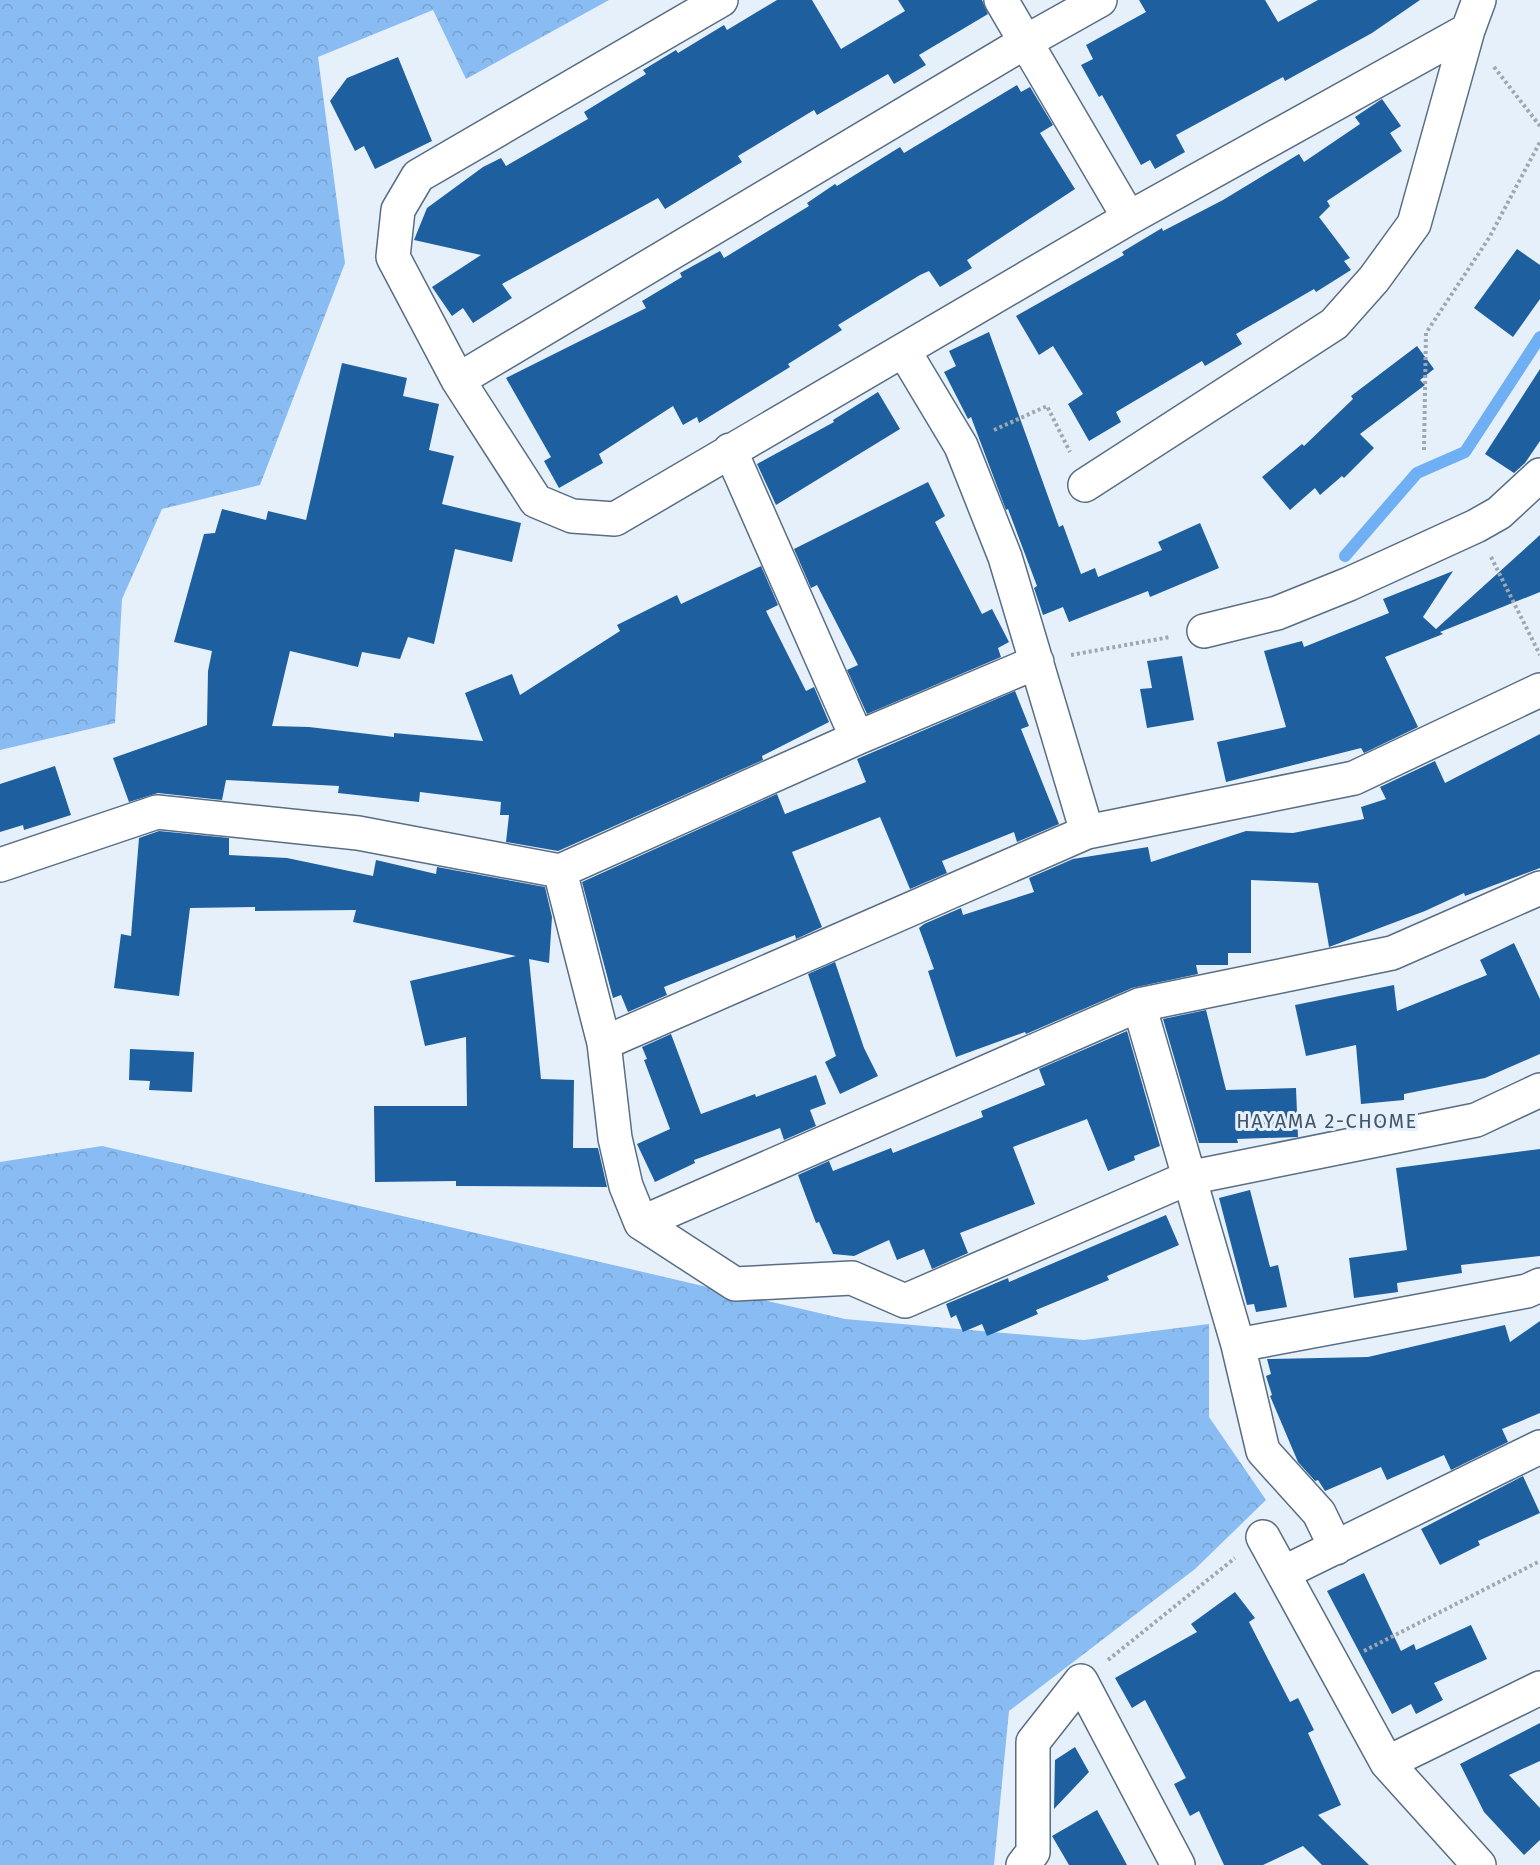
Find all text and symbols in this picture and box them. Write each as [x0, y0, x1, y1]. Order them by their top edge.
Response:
district label: HAYAMA 2-CHOME [1236, 1109, 1418, 1133]

